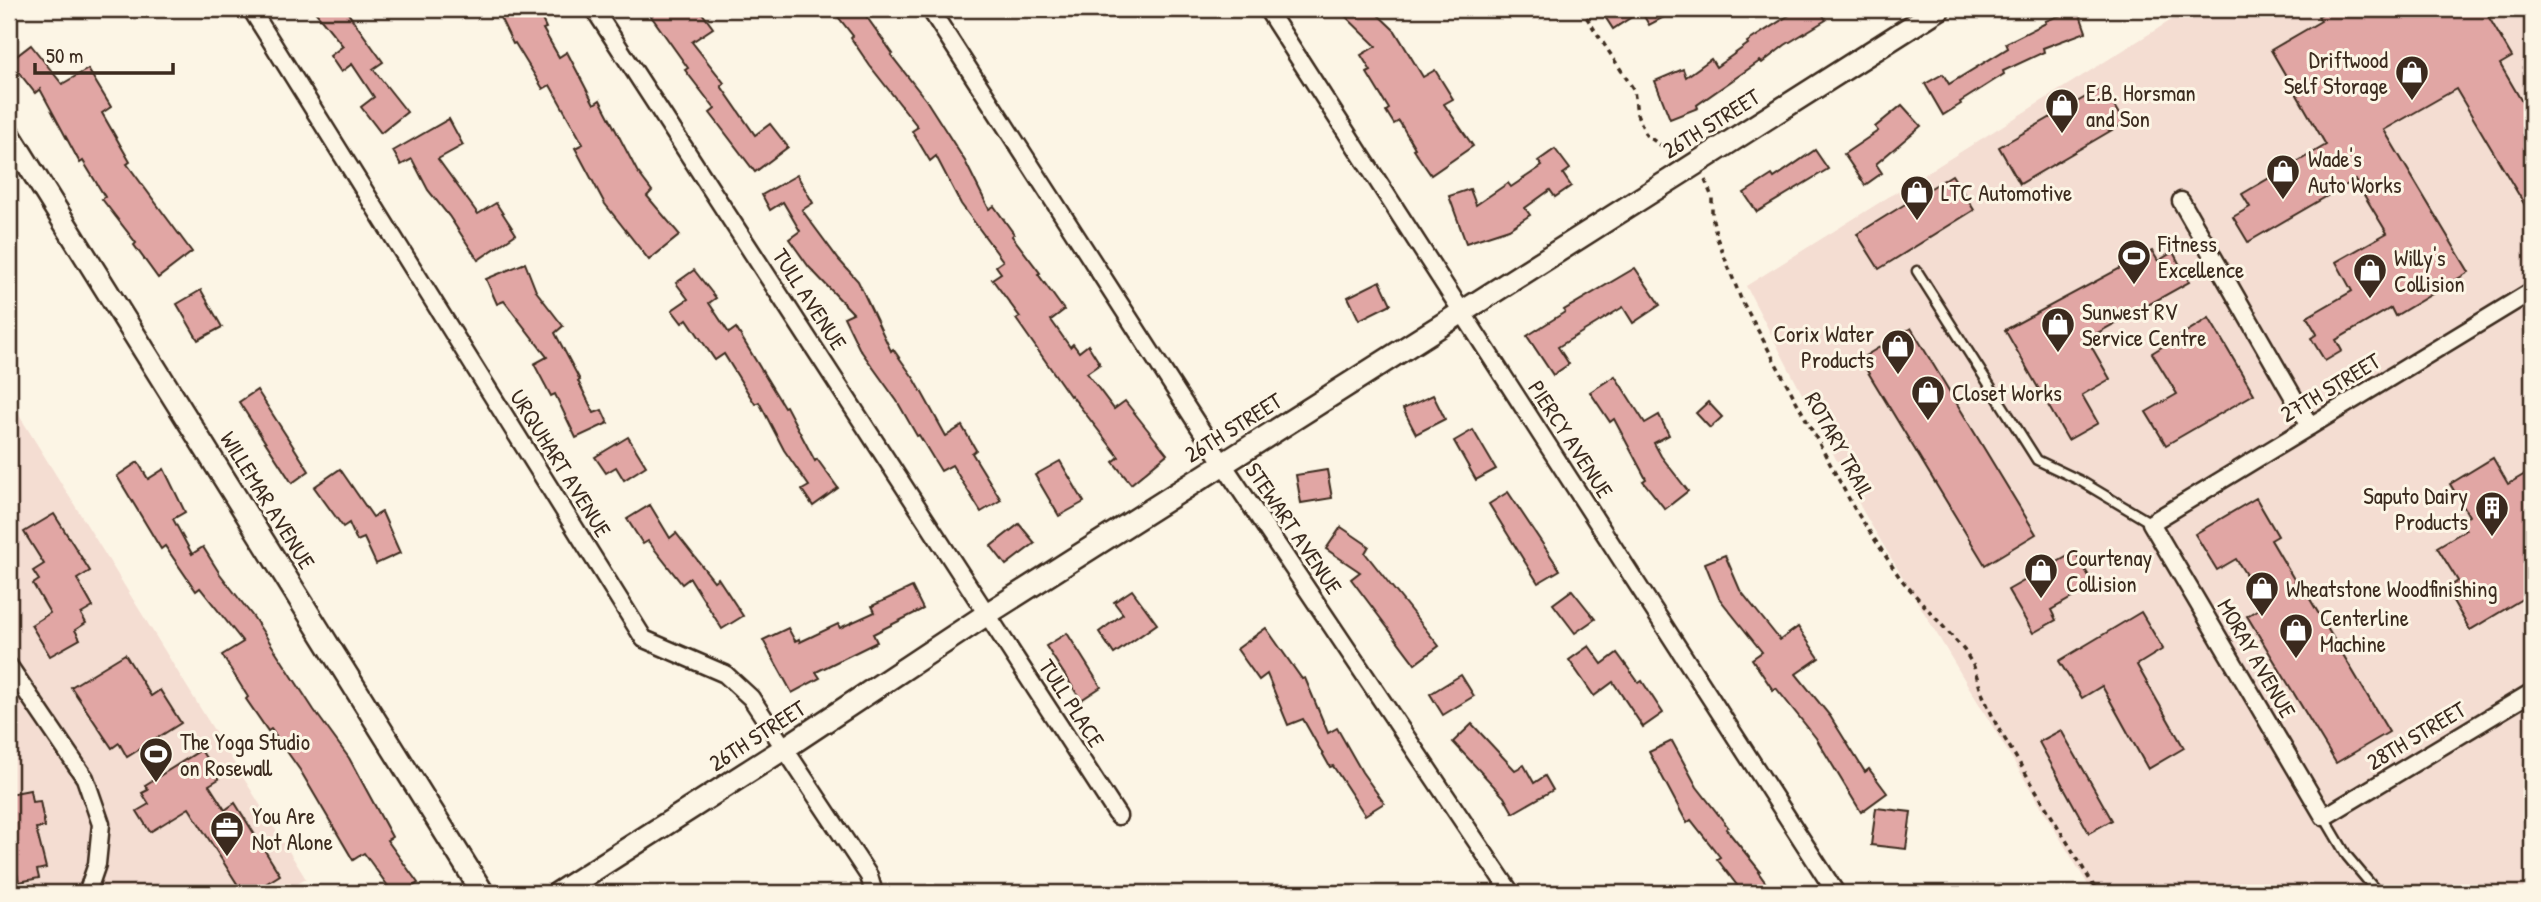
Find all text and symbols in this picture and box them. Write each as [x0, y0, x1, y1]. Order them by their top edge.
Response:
scale bar [35, 32, 173, 76]
text: 50 m [46, 41, 83, 70]
place label: Driftwood Self Storage [2284, 44, 2388, 101]
shop icon: Driftwood Self Storage [2393, 53, 2431, 102]
place label: E.B. Horsman and Son [2086, 77, 2196, 134]
street label: 26TH STREET [1656, 81, 1766, 165]
shop icon: E.B. Horsman and Son [2043, 86, 2081, 135]
place label: Wade's Auto Works [2308, 143, 2402, 200]
shop icon: Wade's Auto Works [2264, 152, 2302, 201]
shop icon: LTC Automotive [1898, 173, 1936, 222]
place label: LTC Automotive [1941, 177, 2072, 208]
place label: Fitness Excellence [2157, 228, 2244, 285]
sports icon: Fitness Excellence [2115, 237, 2153, 286]
street label: TULL AVENUE [766, 242, 854, 356]
place label: Willy's Collision [2394, 242, 2465, 299]
shop icon: Willy's Collision [2351, 251, 2389, 300]
place label: Sunwest RV Service Centre [2082, 296, 2206, 353]
shop icon: Sunwest RV Service Centre [2039, 305, 2077, 354]
place label: Corix Water Products [1773, 318, 1874, 375]
shop icon: Corix Water Products [1879, 327, 1917, 376]
street label: 27TH STREET [2274, 345, 2386, 429]
shop icon: Closet Works [1909, 373, 1947, 422]
street label: PIERCY AVENUE [1521, 374, 1621, 504]
place label: Closet Works [1952, 377, 2062, 408]
street label: URQUHART AVENUE [503, 383, 619, 543]
street label: 26TH STREET [1178, 385, 1288, 469]
street label: ROTARY TRAIL [1798, 386, 1882, 504]
street label: WILLEMAR AVENUE [213, 425, 323, 575]
street label: STEWART AVENUE [1238, 456, 1350, 600]
place label: Saputo Dairy Products [2363, 480, 2468, 537]
building icon: Saputo Dairy Products [2473, 489, 2511, 538]
place label: Courtenay Collision [2066, 542, 2152, 599]
shop icon: Courtenay Collision [2022, 551, 2060, 600]
shop icon: Wheatstone Woodfinishing [2243, 569, 2281, 618]
place label: Wheatstone Woodfinishing [2286, 573, 2498, 604]
street label: MORAY AVENUE [2210, 593, 2304, 723]
place label: Centerline Machine [2320, 602, 2409, 659]
shop icon: Centerline Machine [2277, 611, 2315, 660]
street label: TULL PLACE [1032, 653, 1112, 753]
street label: 26TH STREET [703, 692, 812, 778]
street label: 28TH STREET [2361, 693, 2471, 777]
place label: The Yoga Studio on Rosewall [180, 726, 310, 783]
sports icon: The Yoga Studio on Rosewall [137, 735, 175, 784]
place label: You Are Not Alone [252, 800, 333, 857]
office icon: You Are Not Alone [208, 809, 246, 858]

